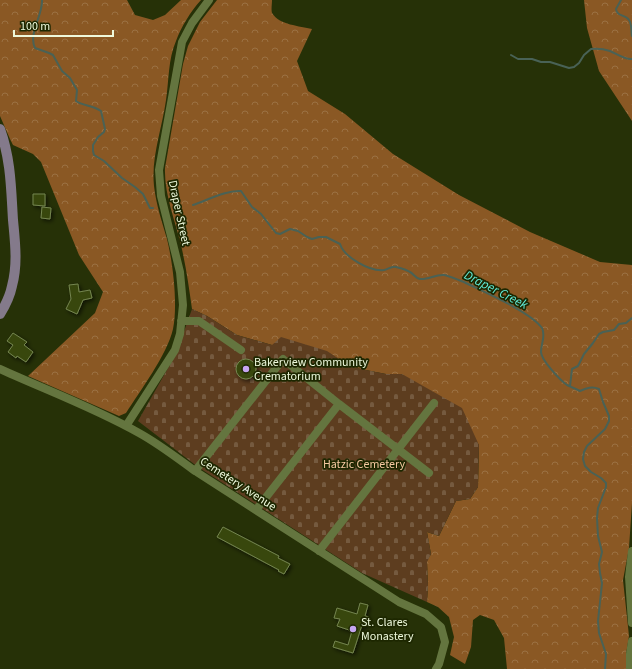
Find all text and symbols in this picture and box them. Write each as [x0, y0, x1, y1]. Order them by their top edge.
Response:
scale bar [14, 12, 113, 38]
text: 100 m [20, 18, 50, 35]
street label: Draper Street [164, 179, 194, 247]
water label: Draper Creek [461, 266, 532, 314]
place label: Bakerview Community Crematorium [254, 354, 368, 385]
marker: Bakerview Community Crematorium [241, 364, 251, 374]
street label: Cemetery Avenue [197, 453, 280, 515]
park label: Hatzic Cemetery [323, 456, 405, 473]
place label: St. Clares Monastery [361, 614, 414, 645]
marker: St. Clares Monastery [348, 624, 358, 634]

